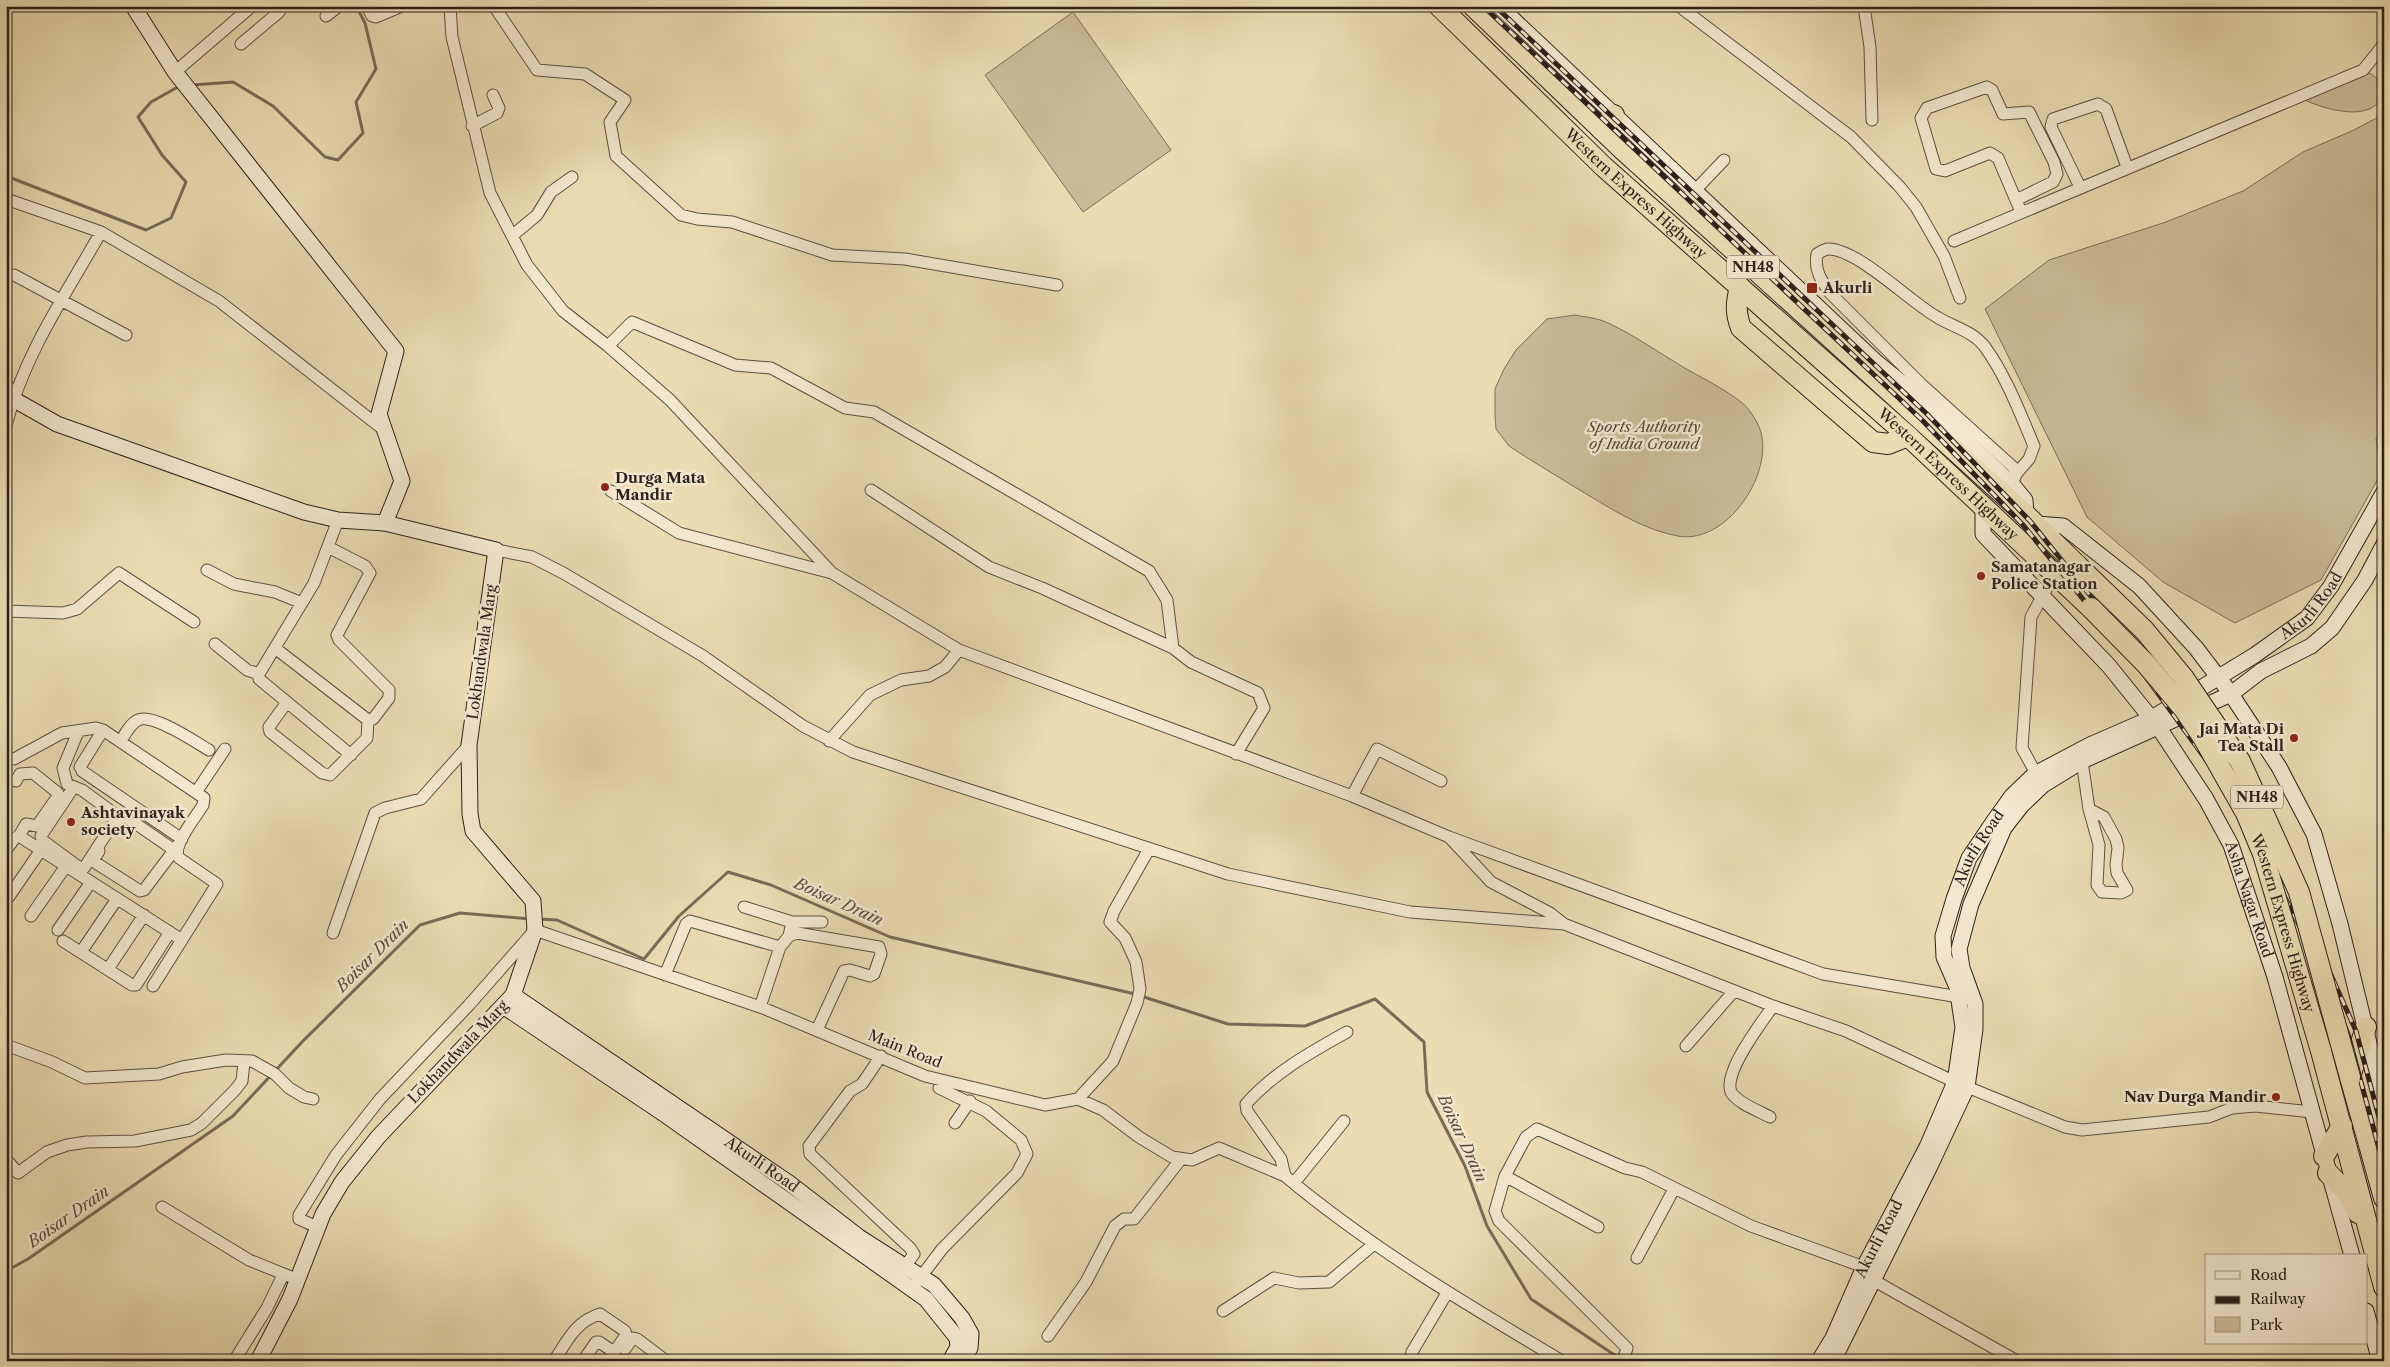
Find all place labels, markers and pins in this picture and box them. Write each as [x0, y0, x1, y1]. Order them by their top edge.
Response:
place label: Akurli [1822, 278, 1873, 297]
marker: Akurli [1805, 281, 1819, 295]
place label: Durga Mata Mandir [615, 468, 706, 504]
marker: Durga Mata Mandir [599, 481, 611, 493]
place label: Samatanagar Police Station [1991, 557, 2098, 593]
marker: Samatanagar Police Station [1975, 570, 1987, 582]
place label: Jai Mata Di Tea Stall [2196, 719, 2285, 755]
marker: Jai Mata Di Tea Stall [2288, 732, 2300, 744]
place label: Ashtavinayak society [80, 803, 186, 839]
marker: Ashtavinayak society [65, 816, 77, 828]
place label: Nav Durga Mandir [2124, 1087, 2267, 1106]
marker: Nav Durga Mandir [2270, 1091, 2282, 1103]

